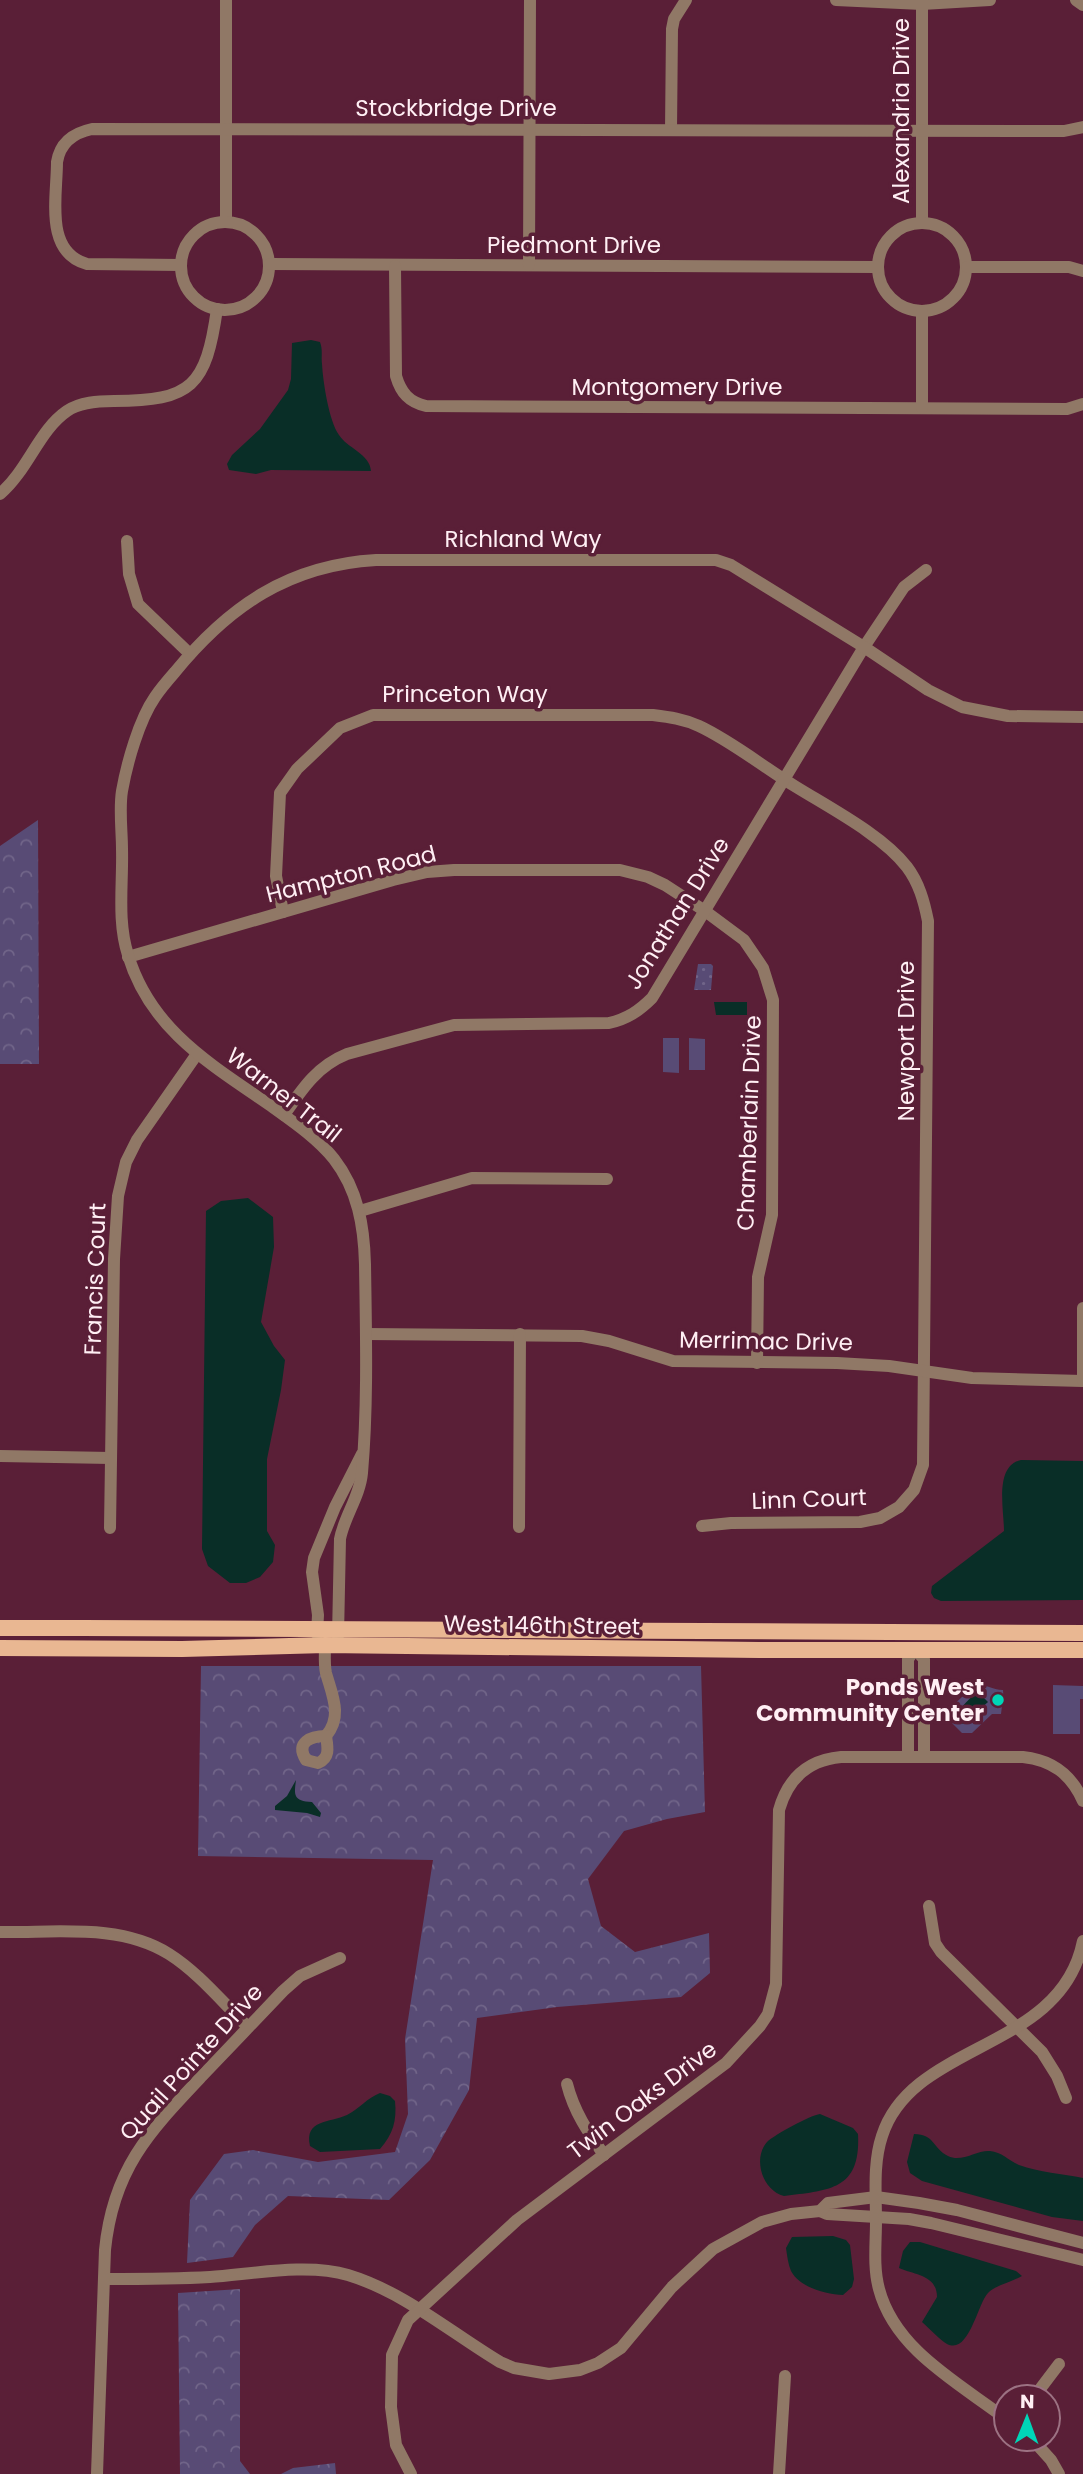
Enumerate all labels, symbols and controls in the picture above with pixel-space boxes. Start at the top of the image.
street label: Alexandria Drive [885,18,917,204]
street label: Stockbridge Drive [355,92,557,124]
street label: Piedmont Drive [487,229,661,261]
street label: Montgomery Drive [571,371,783,403]
street label: Richland Way [445,523,601,555]
street label: Princeton Way [382,678,548,710]
street label: Jonathan Drive [617,831,737,995]
street label: Hampton Road [262,837,440,911]
street label: Newport Drive [890,961,922,1121]
street label: Chamberlain Drive [729,1015,769,1231]
street label: Warner Trail [220,1040,348,1150]
street label: Francis Court [76,1202,114,1356]
street label: Merrimac Drive [679,1323,853,1359]
street label: Linn Court [751,1481,867,1517]
street label: West 146th Street [444,1607,640,1643]
place label: Ponds West Community Center [756,1671,984,1729]
marker: Ponds West Community Center [990,1692,1006,1708]
street label: Quail Pointe Drive [112,1977,270,2147]
street label: Twin Oaks Drive [561,2033,723,2167]
north arrow [992,2383,1062,2453]
text: N [1020,2388,1035,2415]

